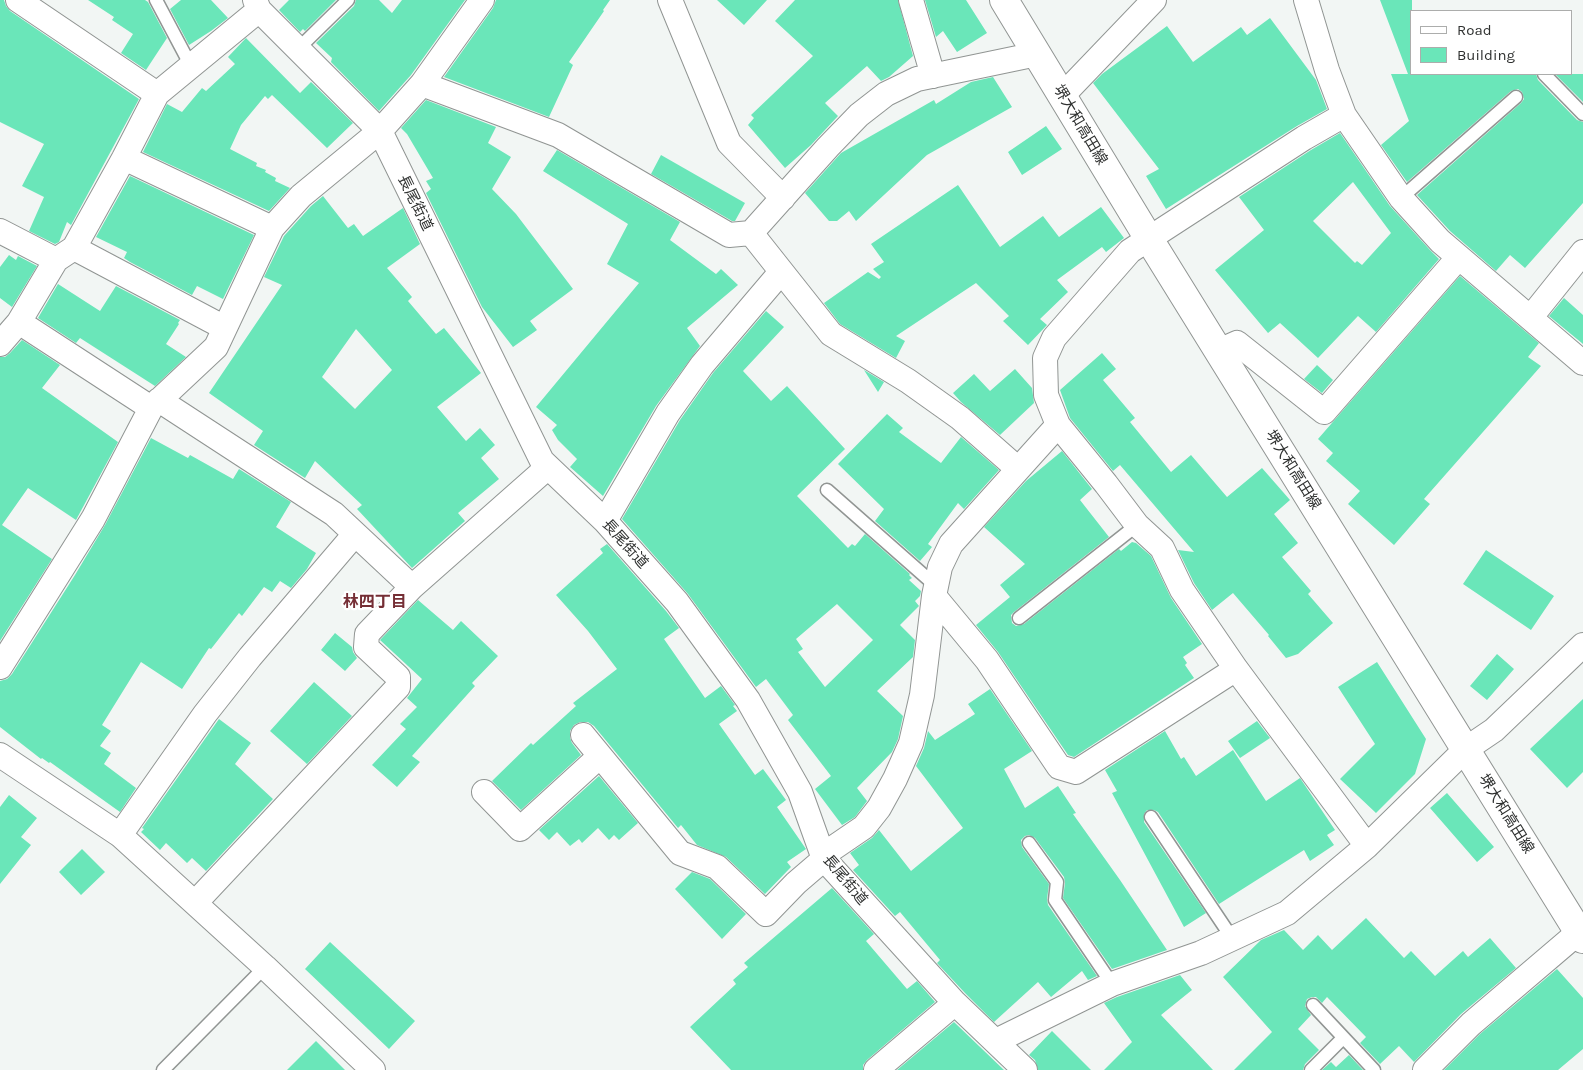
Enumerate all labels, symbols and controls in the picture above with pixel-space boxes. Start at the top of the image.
legend [1410,10,1573,75]
text: Road [1457,21,1492,39]
text: Building [1457,46,1515,64]
street label: 堺大和高田線 [1049,82,1111,168]
street label: 長尾街道 [394,172,436,234]
street label: 堺大和高田線 [1262,427,1324,513]
street label: 長尾街道 [598,516,652,572]
district label: 林四丁目 [343,592,407,612]
street label: 堺大和高田線 [1475,771,1537,857]
street label: 長尾街道 [819,851,871,909]

